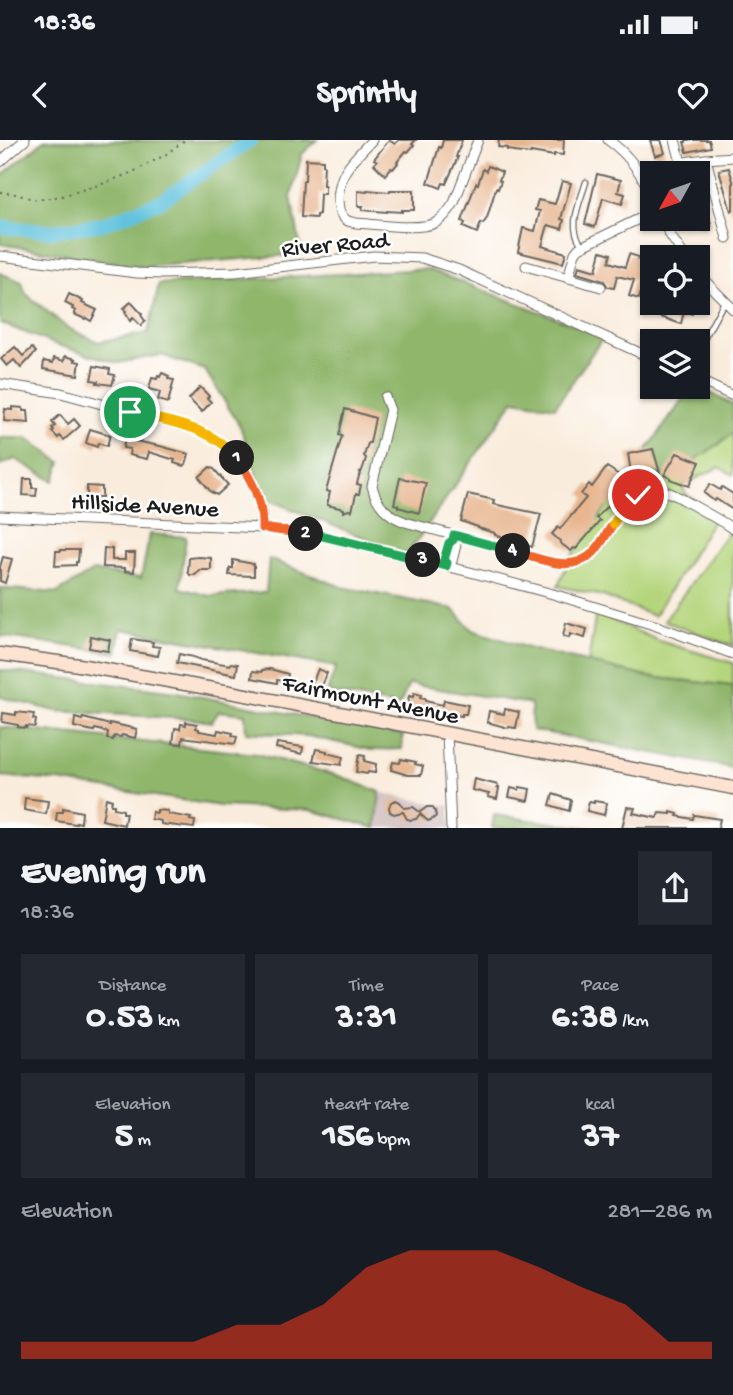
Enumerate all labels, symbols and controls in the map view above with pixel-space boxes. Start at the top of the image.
text: 18:36 [35,9,95,40]
icon: back [21,76,59,114]
text: Sprintly [317,76,416,114]
icon: heart [674,76,712,114]
north arrow [640,161,710,231]
map controls [640,161,710,399]
street label: River Road [281,227,392,266]
button: locate [640,245,710,315]
button: layers [640,329,710,399]
pin [100,382,160,442]
icon: arrive [111,393,149,431]
pin: 1 [219,440,254,476]
text: 1 [233,446,240,469]
pin [608,465,668,525]
icon: check [619,476,657,514]
street label: Hillside Avenue [70,489,220,526]
pin: 2 [288,516,324,552]
text: 2 [301,522,310,545]
pin: 4 [496,534,530,568]
text: 4 [508,539,517,562]
pin: 3 [406,542,440,578]
text: 3 [418,548,427,571]
street label: Fairmount Avenue [279,670,462,733]
button: share [638,851,712,925]
text: Evening run [21,852,205,896]
text: 18:36 [21,900,74,927]
text: Distance [99,975,166,998]
text: Time [349,975,384,998]
text: Pace [582,975,619,998]
text: 0.53 [86,998,153,1039]
text: 3:31 [336,998,397,1039]
text: 6:38 [552,998,618,1039]
text: km [153,1010,180,1033]
text: /km [618,1010,649,1033]
text: Elevation [95,1094,171,1117]
text: Heart rate [324,1094,409,1117]
text: kcal [585,1094,615,1117]
text: 5 [115,1117,133,1158]
text: 156 [323,1117,373,1158]
text: 37 [582,1117,618,1158]
text: m [133,1129,151,1152]
text: bpm [373,1129,410,1152]
text: Elevation [21,1199,112,1226]
text: 281–286 m [607,1199,712,1226]

